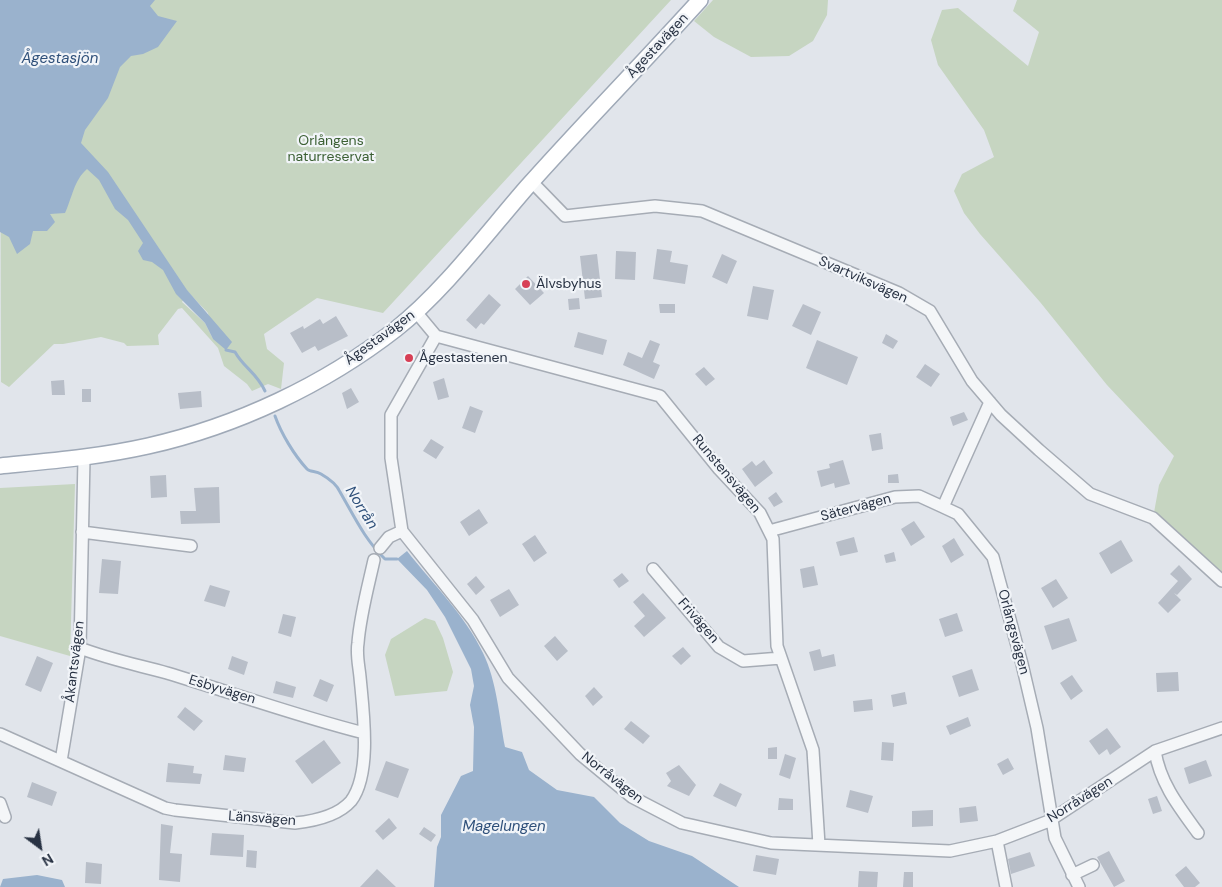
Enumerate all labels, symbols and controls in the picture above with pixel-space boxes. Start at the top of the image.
street label: Ågestavägen [624,10,692,82]
water label: Ågestasjön [22,50,98,68]
park label: Orlångens naturreservat [287,133,375,166]
street label: Svartviksvägen [816,253,910,307]
place label: Älvsbyhus [536,276,602,292]
marker: Älvsbyhus [520,278,532,290]
street label: Ågestavägen [342,307,418,369]
place label: Ågestastenen [419,350,508,366]
marker: Ågestastenen [403,352,415,364]
street label: Runstensvägen [688,431,764,517]
water label: Norrån [341,483,381,533]
street label: Sätervägen [819,491,893,525]
street label: Orlångsvägen [994,588,1032,676]
street label: Frivägen [674,595,722,647]
street label: Åkantsvägen [62,620,88,704]
street label: Esbyvägen [187,672,257,708]
street label: Norråvägen [578,749,646,807]
street label: Norråvägen [1044,773,1116,827]
street label: Länsvägen [228,808,296,830]
water label: Magelungen [462,818,546,836]
north arrow [15,822,65,872]
text: N [39,850,57,870]

